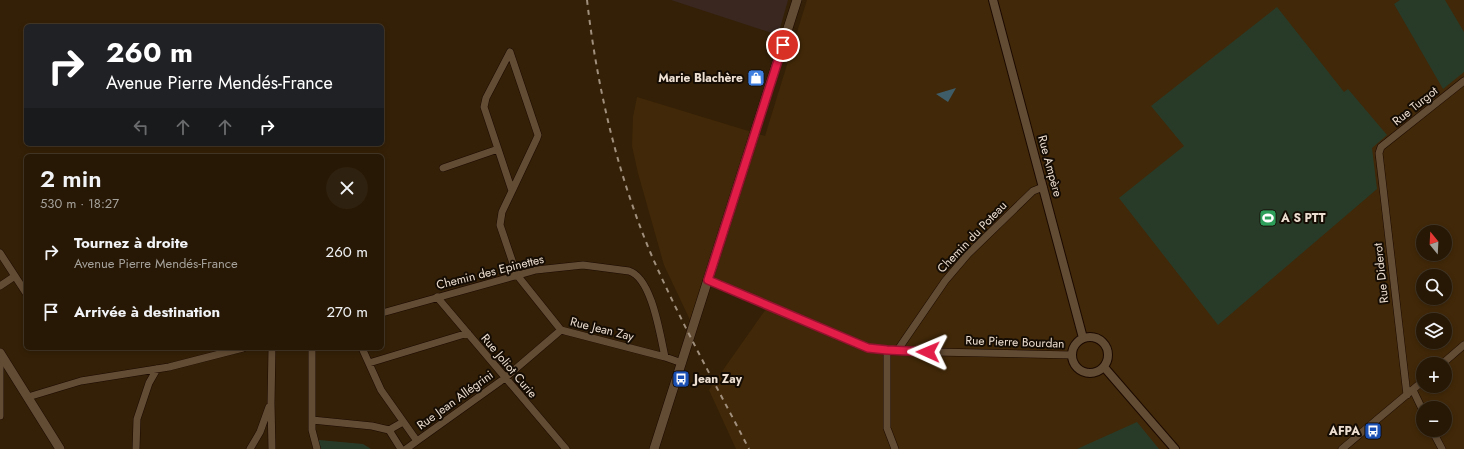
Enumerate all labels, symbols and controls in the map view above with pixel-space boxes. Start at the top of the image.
pin [766,28,800,62]
text: 260 m [106,32,193,73]
icon: arrive [772,34,794,56]
icon: right [40,40,92,92]
shop icon: Marie Blachère [746,68,766,88]
place label: Marie Blachère [658,69,743,87]
text: Avenue Pierre Mendés-France [106,70,333,96]
street label: Rue Turgot [1388,82,1442,130]
icon: left [130,116,152,138]
icon: ahead [172,116,194,138]
icon: ahead [214,116,236,138]
icon: right [256,116,278,138]
street label: Rue Ampère [1033,133,1067,199]
text: 2 min [40,161,102,196]
button: close [326,167,368,209]
text: 530 m · 18:27 [40,194,119,213]
street label: Chemin du Poteau [933,197,1011,277]
sports icon: A S PTT [1258,208,1278,228]
place label: A S PTT [1280,209,1326,227]
north arrow [1416,225,1452,261]
map controls [1416,225,1452,437]
text: Tournez à droite [74,232,188,254]
icon: right [40,241,62,263]
text: 260 m [326,241,368,263]
street label: Rue Diderot [1369,242,1393,304]
street label: Chemin des Epinettes [434,250,546,294]
text: Avenue Pierre Mendés-France [74,254,238,273]
button: search [1416,269,1452,305]
icon: arrive [40,301,62,323]
text: Arrivée à destination [74,301,220,323]
text: 270 m [326,301,368,323]
street label: Rue Jean Zay [568,312,636,346]
button: layers [1416,313,1452,349]
street label: Rue Joliot Curie [477,330,541,402]
position arrow [907,331,949,373]
street label: Rue Pierre Bourdan [965,331,1065,353]
button: + [1416,357,1452,393]
street label: Rue Jean Allégrini [413,366,497,434]
bus stop icon: Jean Zay [671,369,691,389]
place label: Jean Zay [692,370,743,388]
button: − [1416,401,1452,437]
bus stop icon: AFPA [1363,421,1383,441]
place label: AFPA [1328,422,1360,440]

